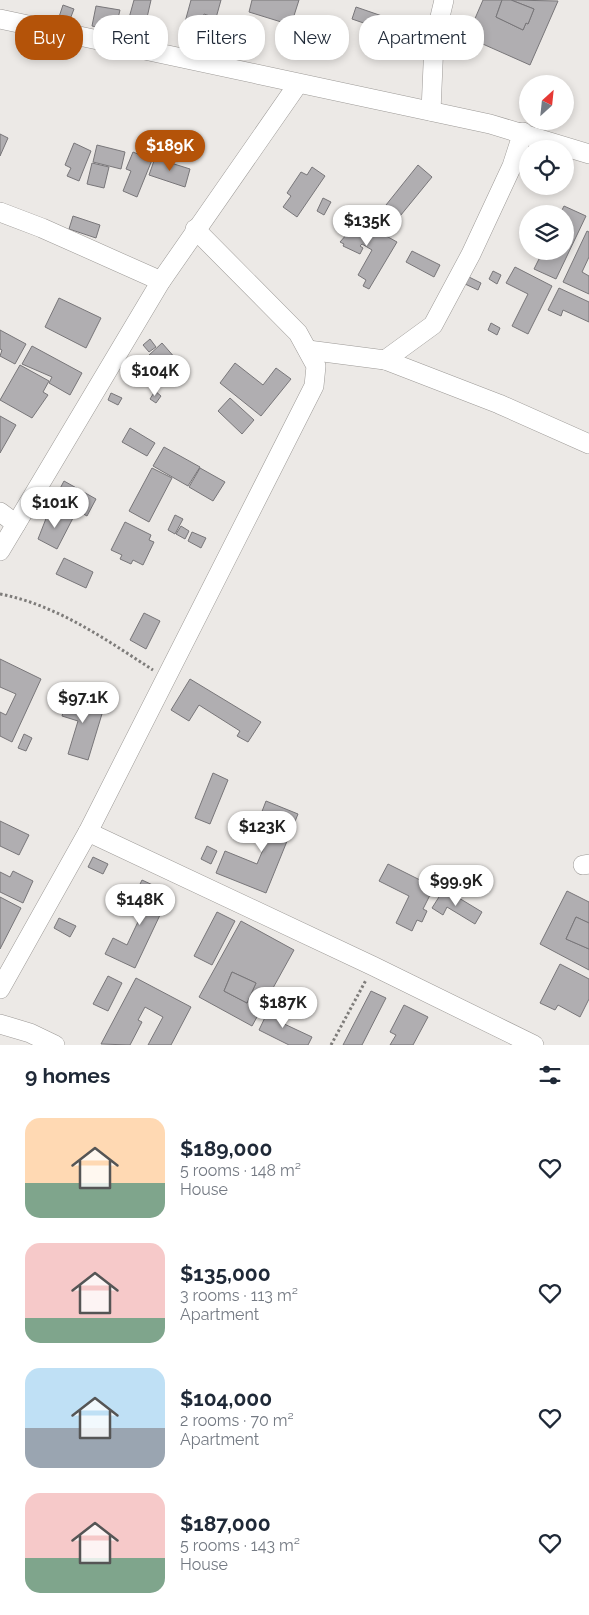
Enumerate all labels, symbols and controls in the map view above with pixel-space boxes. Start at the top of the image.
chip: Buy [15,15,83,60]
chip: Rent [93,15,168,60]
chip: Filters [178,15,265,60]
chip: New [275,15,349,60]
chip: Apartment [359,15,484,60]
north arrow [519,75,574,130]
map controls [519,75,574,260]
pin: $189K [135,130,205,172]
text: $189K [146,136,194,155]
button: locate [519,140,574,195]
pin: $135K [332,204,402,247]
button: layers [519,205,574,260]
text: $135K [344,211,390,230]
pin: $104K [120,354,190,397]
text: $104K [131,361,179,380]
pin: $101K [20,486,90,529]
text: $101K [32,493,78,512]
pin: $97.1K [42,682,124,724]
text: $97.1K [58,688,108,707]
pin: $123K [227,810,297,853]
text: $123K [239,817,285,836]
pin: $99.9K [415,864,497,907]
text: $99.9K [430,871,482,890]
pin: $148K [105,884,175,926]
text: $148K [116,890,164,909]
pin: $187K [248,986,318,1029]
text: $187K [259,993,307,1012]
icon: filters [536,1061,564,1089]
text: 9 homes [25,1063,110,1088]
text: $189,000 [180,1136,272,1161]
icon: home [65,1138,125,1198]
icon: heart [536,1154,564,1182]
text: 5 rooms · 148 m² [180,1161,301,1180]
text: House [180,1180,228,1199]
text: $135,000 [180,1261,271,1286]
icon: home [65,1263,125,1323]
icon: heart [536,1279,564,1307]
text: 3 rooms · 113 m² [180,1286,298,1305]
text: Apartment [180,1305,259,1324]
text: $104,000 [180,1386,272,1411]
icon: home [65,1388,125,1448]
icon: heart [536,1404,564,1432]
text: 2 rooms · 70 m² [180,1411,294,1430]
text: Apartment [180,1430,259,1449]
text: $187,000 [180,1511,271,1536]
icon: home [65,1513,125,1573]
icon: heart [536,1529,564,1557]
text: 5 rooms · 143 m² [180,1536,300,1555]
text: House [180,1555,228,1574]

